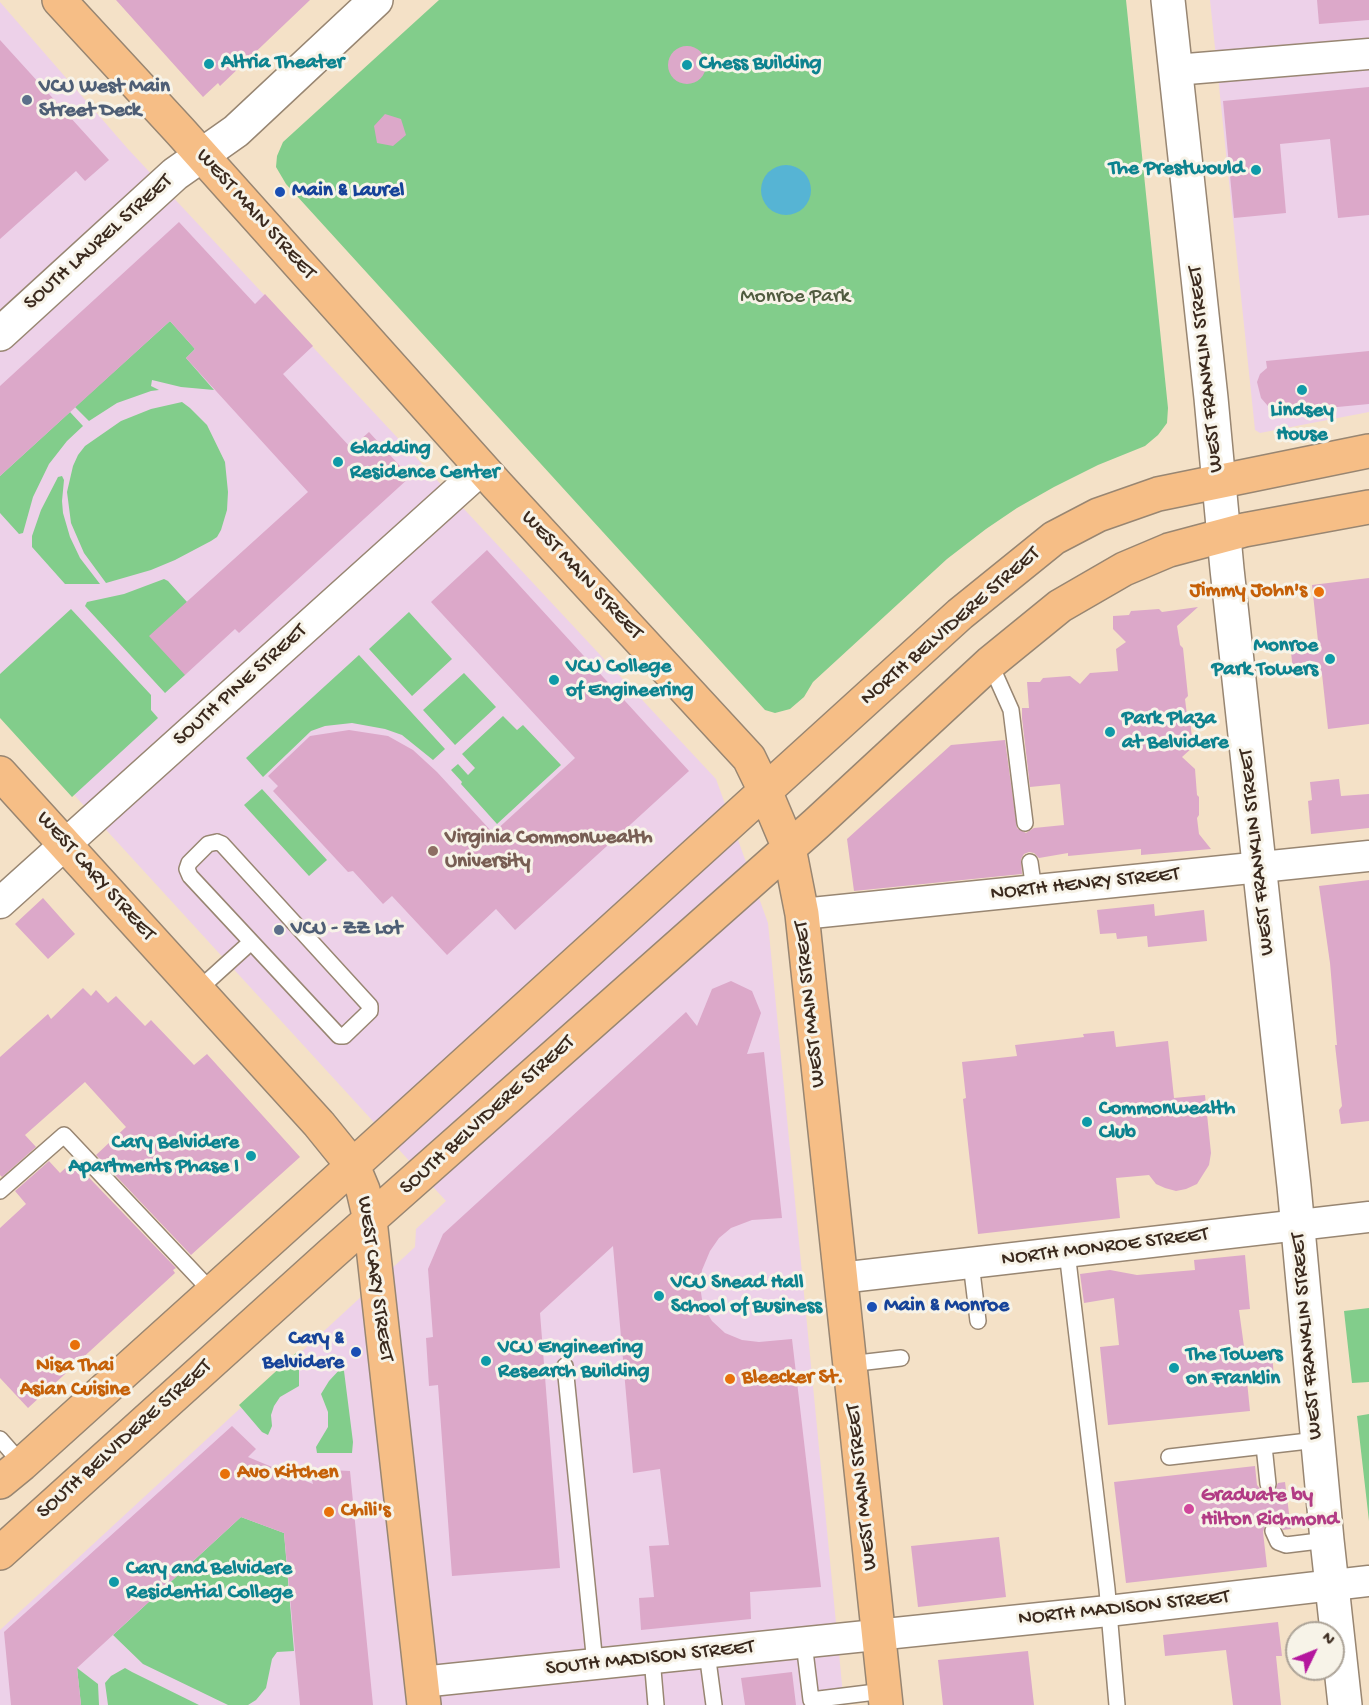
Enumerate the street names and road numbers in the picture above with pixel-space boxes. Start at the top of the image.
street label: WEST MAIN STREET [190,144,320,286]
street label: SOUTH LAUREL STREET [19,170,179,316]
street label: WEST FRANKLIN STREET [1184,264,1230,474]
street label: WEST MAIN STREET [515,506,647,646]
street label: NORTH BELVIDERE STREET [856,542,1046,712]
street label: SOUTH PINE STREET [169,619,313,753]
street label: WEST FRANKLIN STREET [1235,747,1281,957]
street label: WEST CARY STREET [30,807,160,947]
street label: NORTH HENRY STREET [989,863,1181,907]
street label: WEST MAIN STREET [790,919,832,1089]
street label: SOUTH BELVIDERE STREET [395,1031,581,1201]
street label: WEST CARY STREET [350,1195,398,1363]
street label: NORTH MONROE STREET [1000,1223,1210,1273]
street label: WEST FRANKLIN STREET [1286,1231,1330,1441]
street label: SOUTH BELVIDERE STREET [32,1355,218,1525]
street label: WEST MAIN STREET [842,1402,884,1572]
street label: NORTH MADISON STREET [1017,1585,1231,1633]
street label: SOUTH MADISON STREET [545,1636,755,1682]

